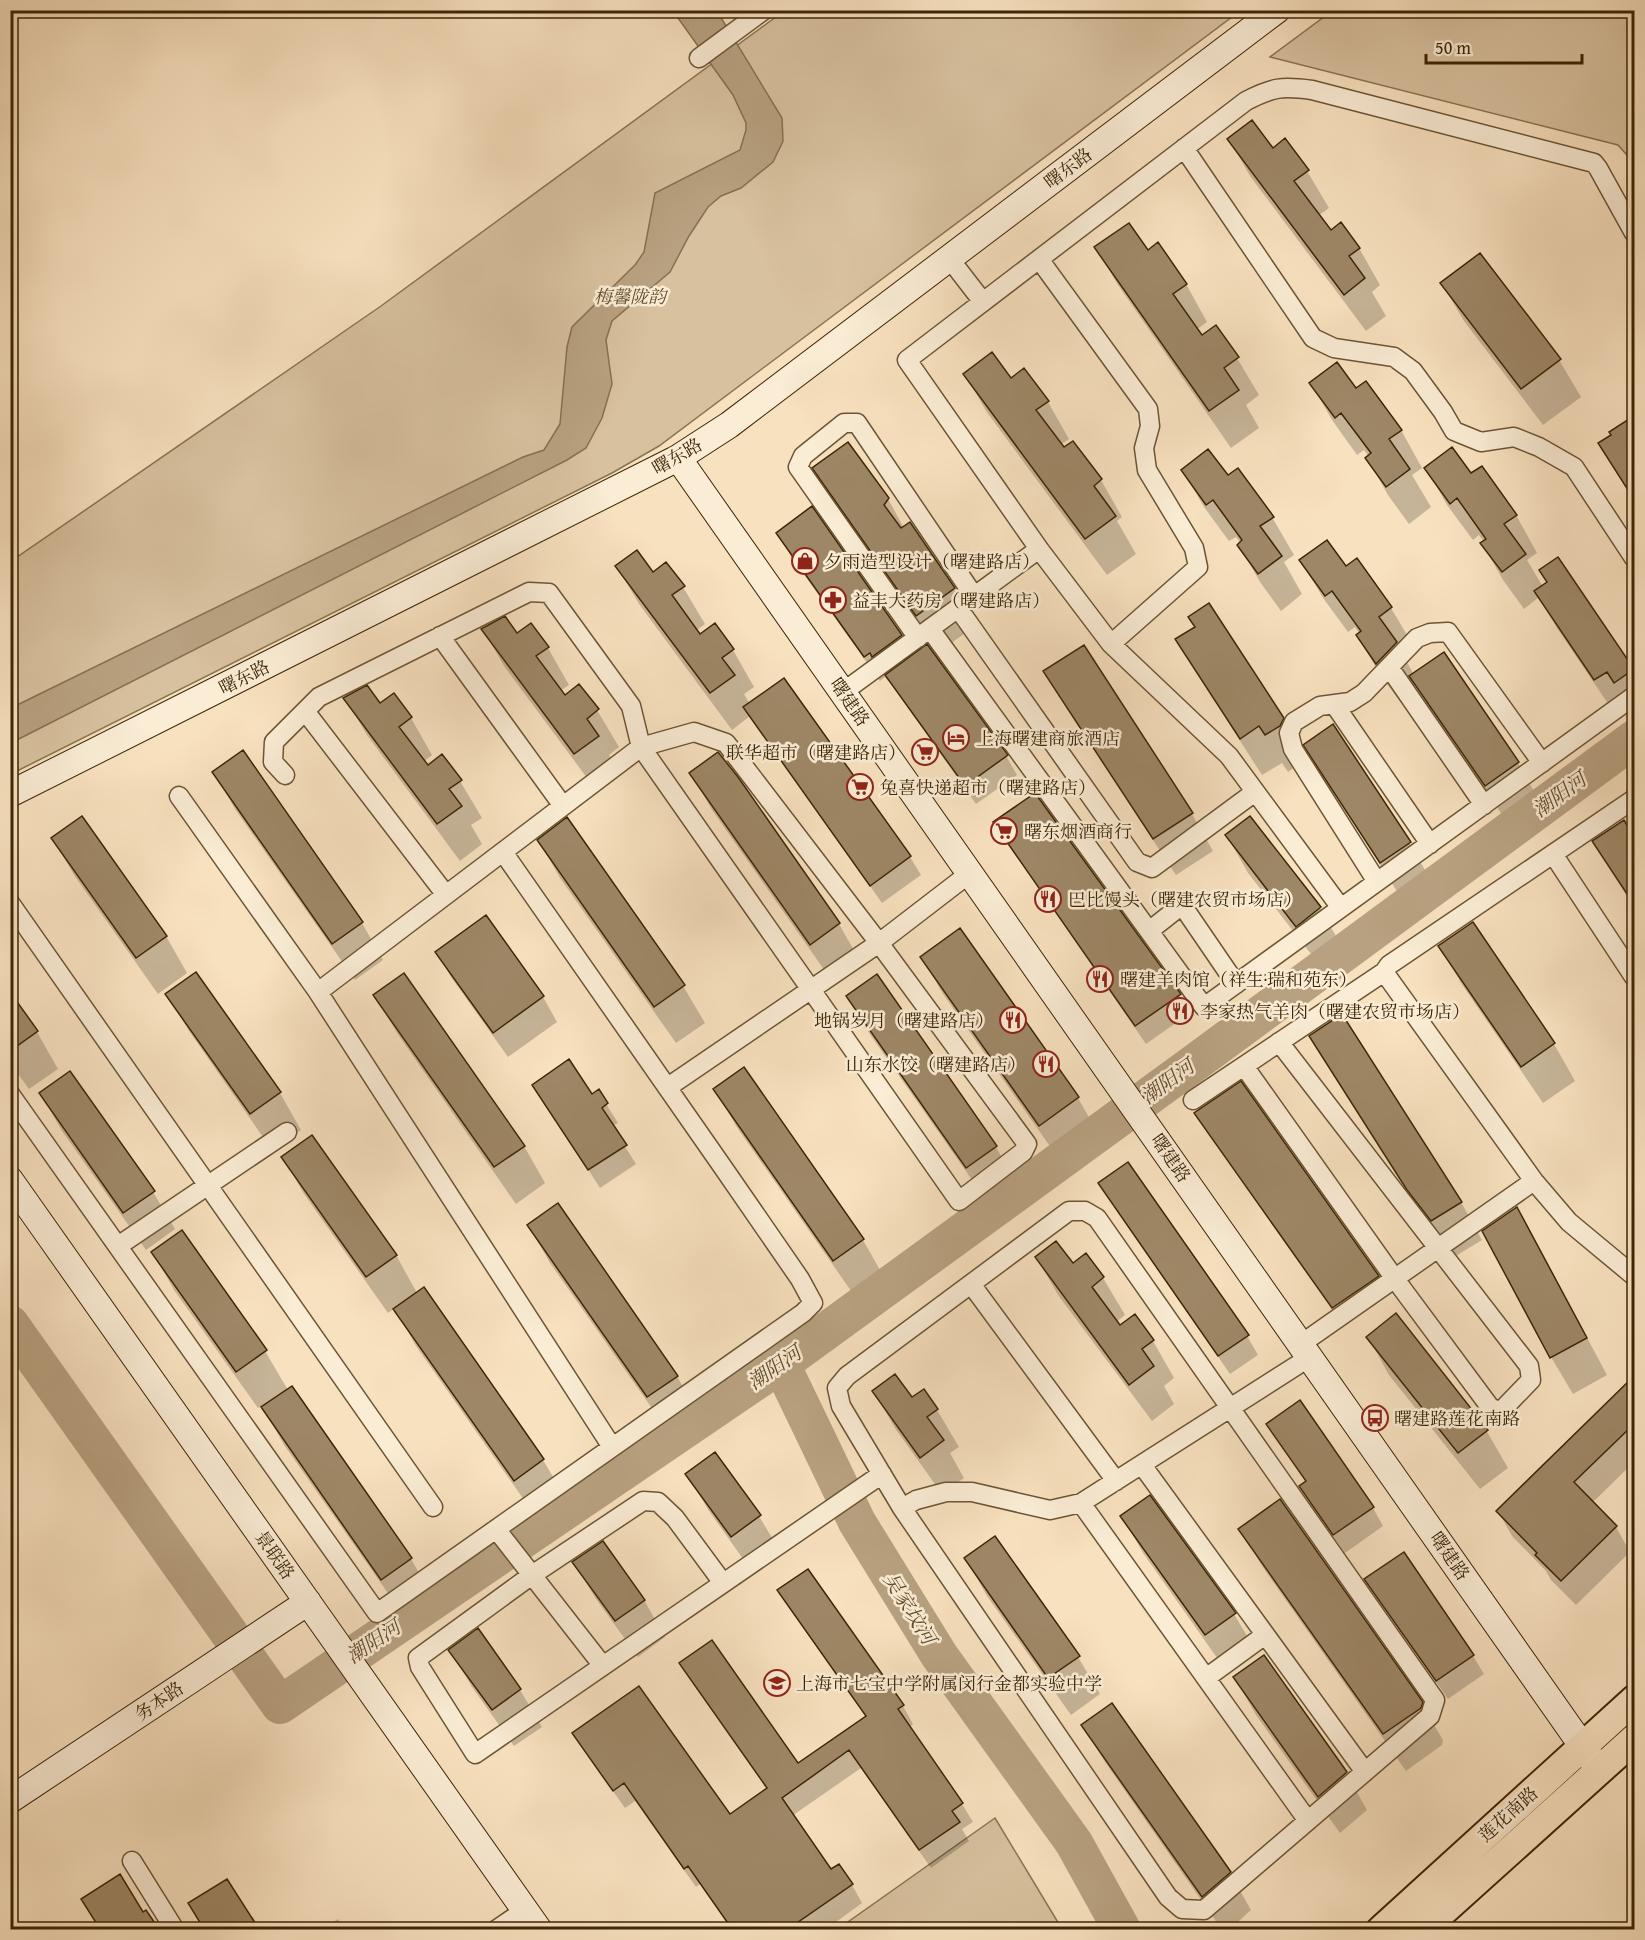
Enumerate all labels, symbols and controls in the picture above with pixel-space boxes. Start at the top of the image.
scale bar [1426,27,1582,65]
text: 50 m [1435,34,1471,61]
street label: 曙东路 [1038,141,1098,195]
park label: 梅馨陇韵 [594,283,669,310]
street label: 曙东路 [647,431,707,481]
shop icon: 夕雨造型设计（曙建路店） [790,546,820,576]
place label: 夕雨造型设计（曙建路店） [824,548,1040,575]
pharmacy icon: 益丰大药房（曙建路店） [818,585,848,615]
place label: 益丰大药房（曙建路店） [852,587,1050,614]
street label: 曙东路 [214,653,274,701]
street label: 曙建路 [823,672,877,732]
hotel icon: 上海曙建商旅酒店 [941,723,971,753]
place label: 上海曙建商旅酒店 [976,725,1120,752]
supermarket icon: 联华超市（曙建路店） [910,737,940,767]
place label: 联华超市（曙建路店） [726,739,906,766]
water label: 潮阳河 [1526,763,1594,823]
supermarket icon: 兔喜快递超市（曙建路店） [845,772,875,802]
place label: 兔喜快递超市（曙建路店） [880,774,1096,801]
supermarket icon: 曙东烟酒商行 [989,816,1019,846]
place label: 曙东烟酒商行 [1024,818,1132,845]
restaurant icon: 巴比馒头（曙建农贸市场店） [1033,884,1063,914]
place label: 巴比馒头（曙建农贸市场店） [1068,886,1302,913]
restaurant icon: 曙建羊肉馆（祥生·瑞和苑东） [1085,964,1115,994]
place label: 曙建羊肉馆（祥生·瑞和苑东） [1120,966,1357,993]
restaurant icon: 李家热气羊肉（曙建农贸市场店） [1165,996,1195,1026]
place label: 李家热气羊肉（曙建农贸市场店） [1200,998,1470,1025]
restaurant icon: 地锅岁月（曙建路店） [998,1005,1028,1035]
place label: 地锅岁月（曙建路店） [814,1007,994,1034]
restaurant icon: 山东水饺（曙建路店） [1031,1049,1061,1079]
water label: 潮阳河 [1134,1050,1202,1110]
place label: 山东水饺（曙建路店） [846,1051,1026,1078]
street label: 曙建路 [1144,1128,1198,1188]
water label: 潮阳河 [741,1336,809,1396]
bus stop icon: 曙建路莲花南路 [1360,1403,1390,1433]
place label: 曙建路莲花南路 [1394,1405,1520,1432]
street label: 景联路 [248,1525,302,1585]
street label: 曙建路 [1423,1526,1477,1586]
water label: 吴家坟河 [877,1566,945,1652]
water label: 潮阳河 [340,1611,408,1670]
school or university icon: 上海市七宝中学附属闵行金都实验中学 [762,1668,792,1698]
place label: 上海市七宝中学附属闵行金都实验中学 [796,1670,1102,1697]
street label: 务本路 [129,1675,189,1727]
street label: 莲花南路 [1472,1780,1544,1848]

